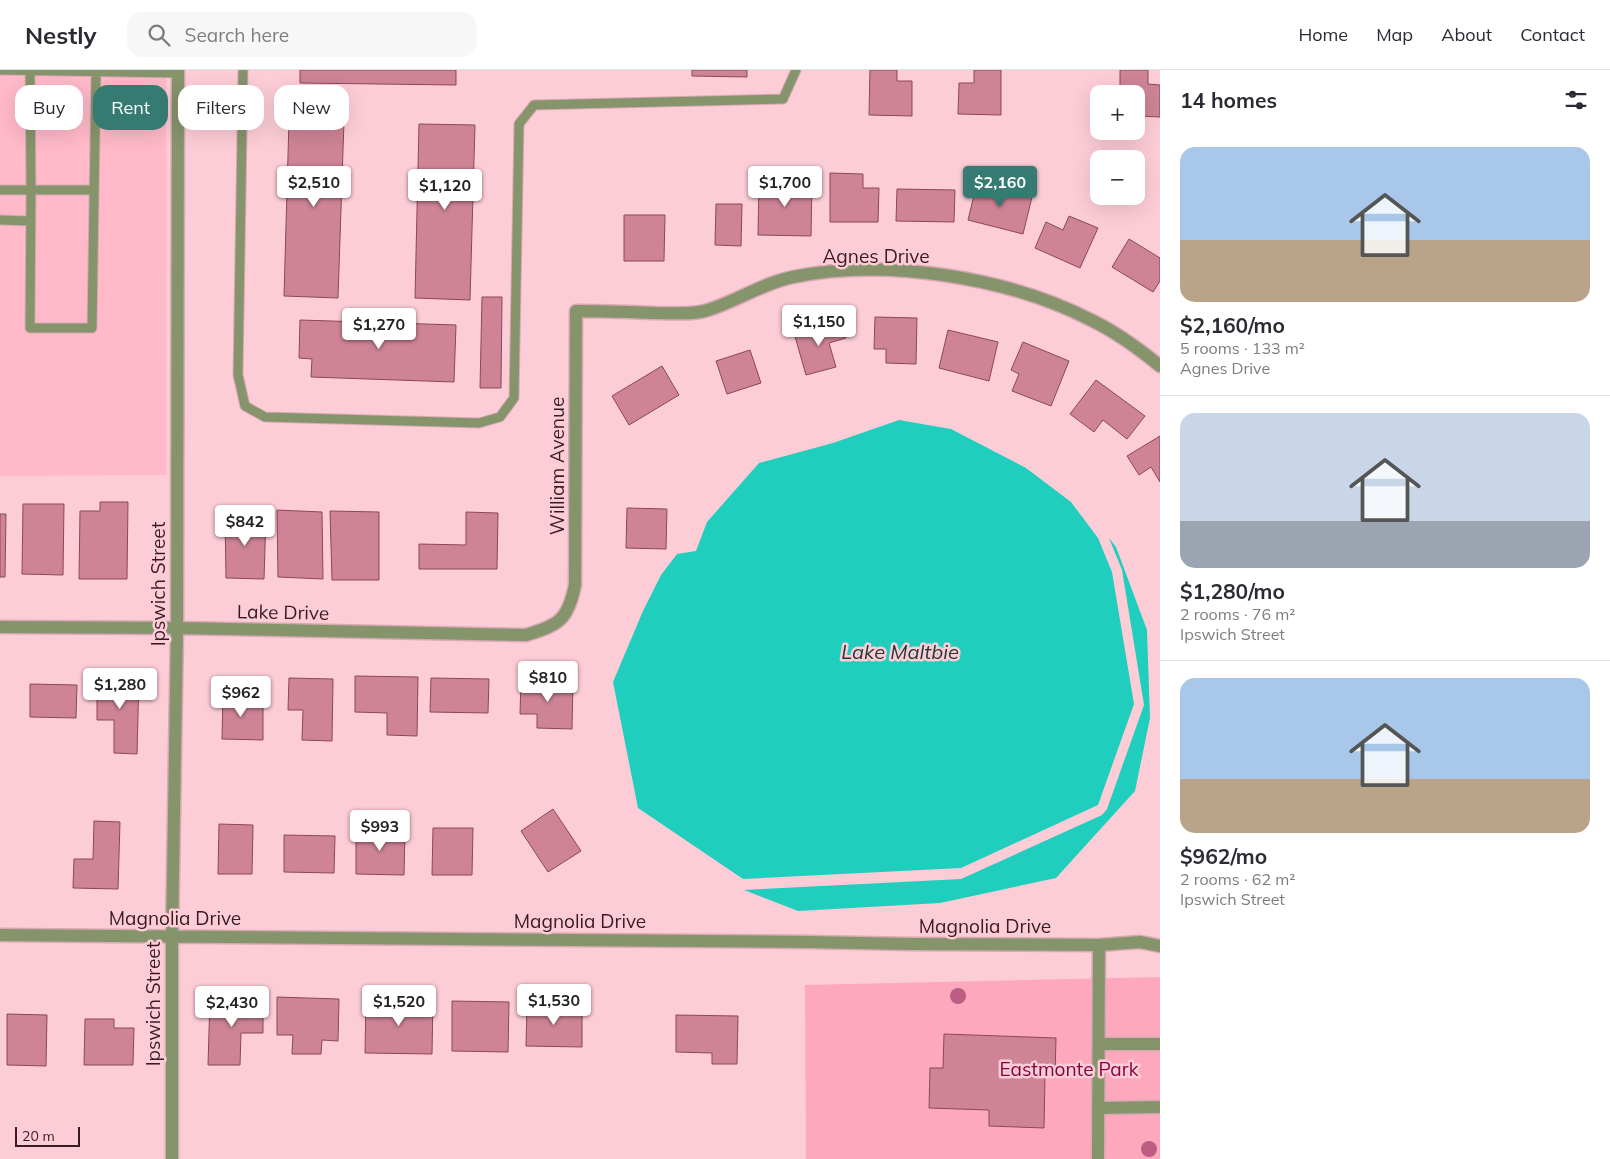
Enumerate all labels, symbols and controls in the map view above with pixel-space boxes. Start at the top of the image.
search box [127,12,477,57]
text: Nestly [25,20,97,50]
icon: search [145,21,173,49]
text: Search here [185,23,289,47]
text: Home [1298,23,1348,46]
text: Map [1376,23,1413,46]
text: About [1441,23,1492,46]
text: Contact [1520,23,1585,46]
chip: Buy [15,85,83,130]
chip: Rent [93,85,168,130]
chip: Filters [178,85,264,130]
chip: New [274,85,349,130]
map controls [1090,85,1145,205]
button: + [1090,85,1145,140]
icon: filters [1562,86,1590,114]
text: 14 homes [1180,87,1277,113]
button: − [1090,150,1145,205]
pin: $2,510 [273,166,355,208]
pin: $1,700 [744,166,826,208]
pin: $2,160 [959,166,1041,208]
pin: $1,120 [404,168,486,211]
text: $2,510 [288,172,340,192]
text: $1,700 [759,172,811,192]
text: $2,160 [974,172,1026,192]
text: $1,120 [419,175,471,195]
icon: home [1340,180,1430,270]
street label: Agnes Drive [822,244,930,268]
pin: $1,150 [778,304,860,347]
pin: $1,270 [338,308,420,350]
text: $1,150 [793,311,845,331]
text: $2,160/mo [1180,312,1285,338]
text: $1,270 [353,314,405,334]
text: 5 rooms · 133 m² [1180,338,1305,358]
text: Agnes Drive [1180,358,1270,378]
street label: William Avenue [545,397,569,535]
icon: home [1340,445,1430,535]
pin: $842 [215,504,275,547]
text: $842 [226,511,264,531]
street label: Ipswich Street [146,521,170,646]
text: $1,280/mo [1180,578,1285,604]
street label: Lake Drive [237,599,329,625]
text: 2 rooms · 76 m² [1180,604,1295,624]
text: Ipswich Street [1180,624,1285,644]
water label: Lake Maltbie [841,639,959,664]
pin: $810 [518,660,578,703]
text: $810 [529,667,567,687]
pin: $1,280 [79,668,161,710]
text: $1,280 [94,674,146,694]
pin: $962 [211,676,271,718]
text: $962 [222,682,260,702]
icon: home [1340,710,1430,800]
pin: $993 [350,810,410,852]
text: $993 [361,816,399,836]
text: $962/mo [1180,843,1267,869]
text: 2 rooms · 62 m² [1180,869,1295,889]
text: Ipswich Street [1180,889,1285,909]
street label: Magnolia Drive [109,906,241,930]
street label: Magnolia Drive [514,909,646,933]
street label: Magnolia Drive [919,914,1051,938]
street label: Ipswich Street [141,941,165,1066]
pin: $1,520 [358,984,440,1027]
pin: $1,530 [513,984,595,1026]
pin: $2,430 [191,986,273,1028]
text: $1,530 [528,990,580,1010]
text: $1,520 [373,991,425,1011]
text: $2,430 [206,992,258,1012]
park label: Eastmonte Park [1000,1057,1139,1081]
scale bar [15,1124,80,1147]
text: 20 m [22,1127,55,1145]

